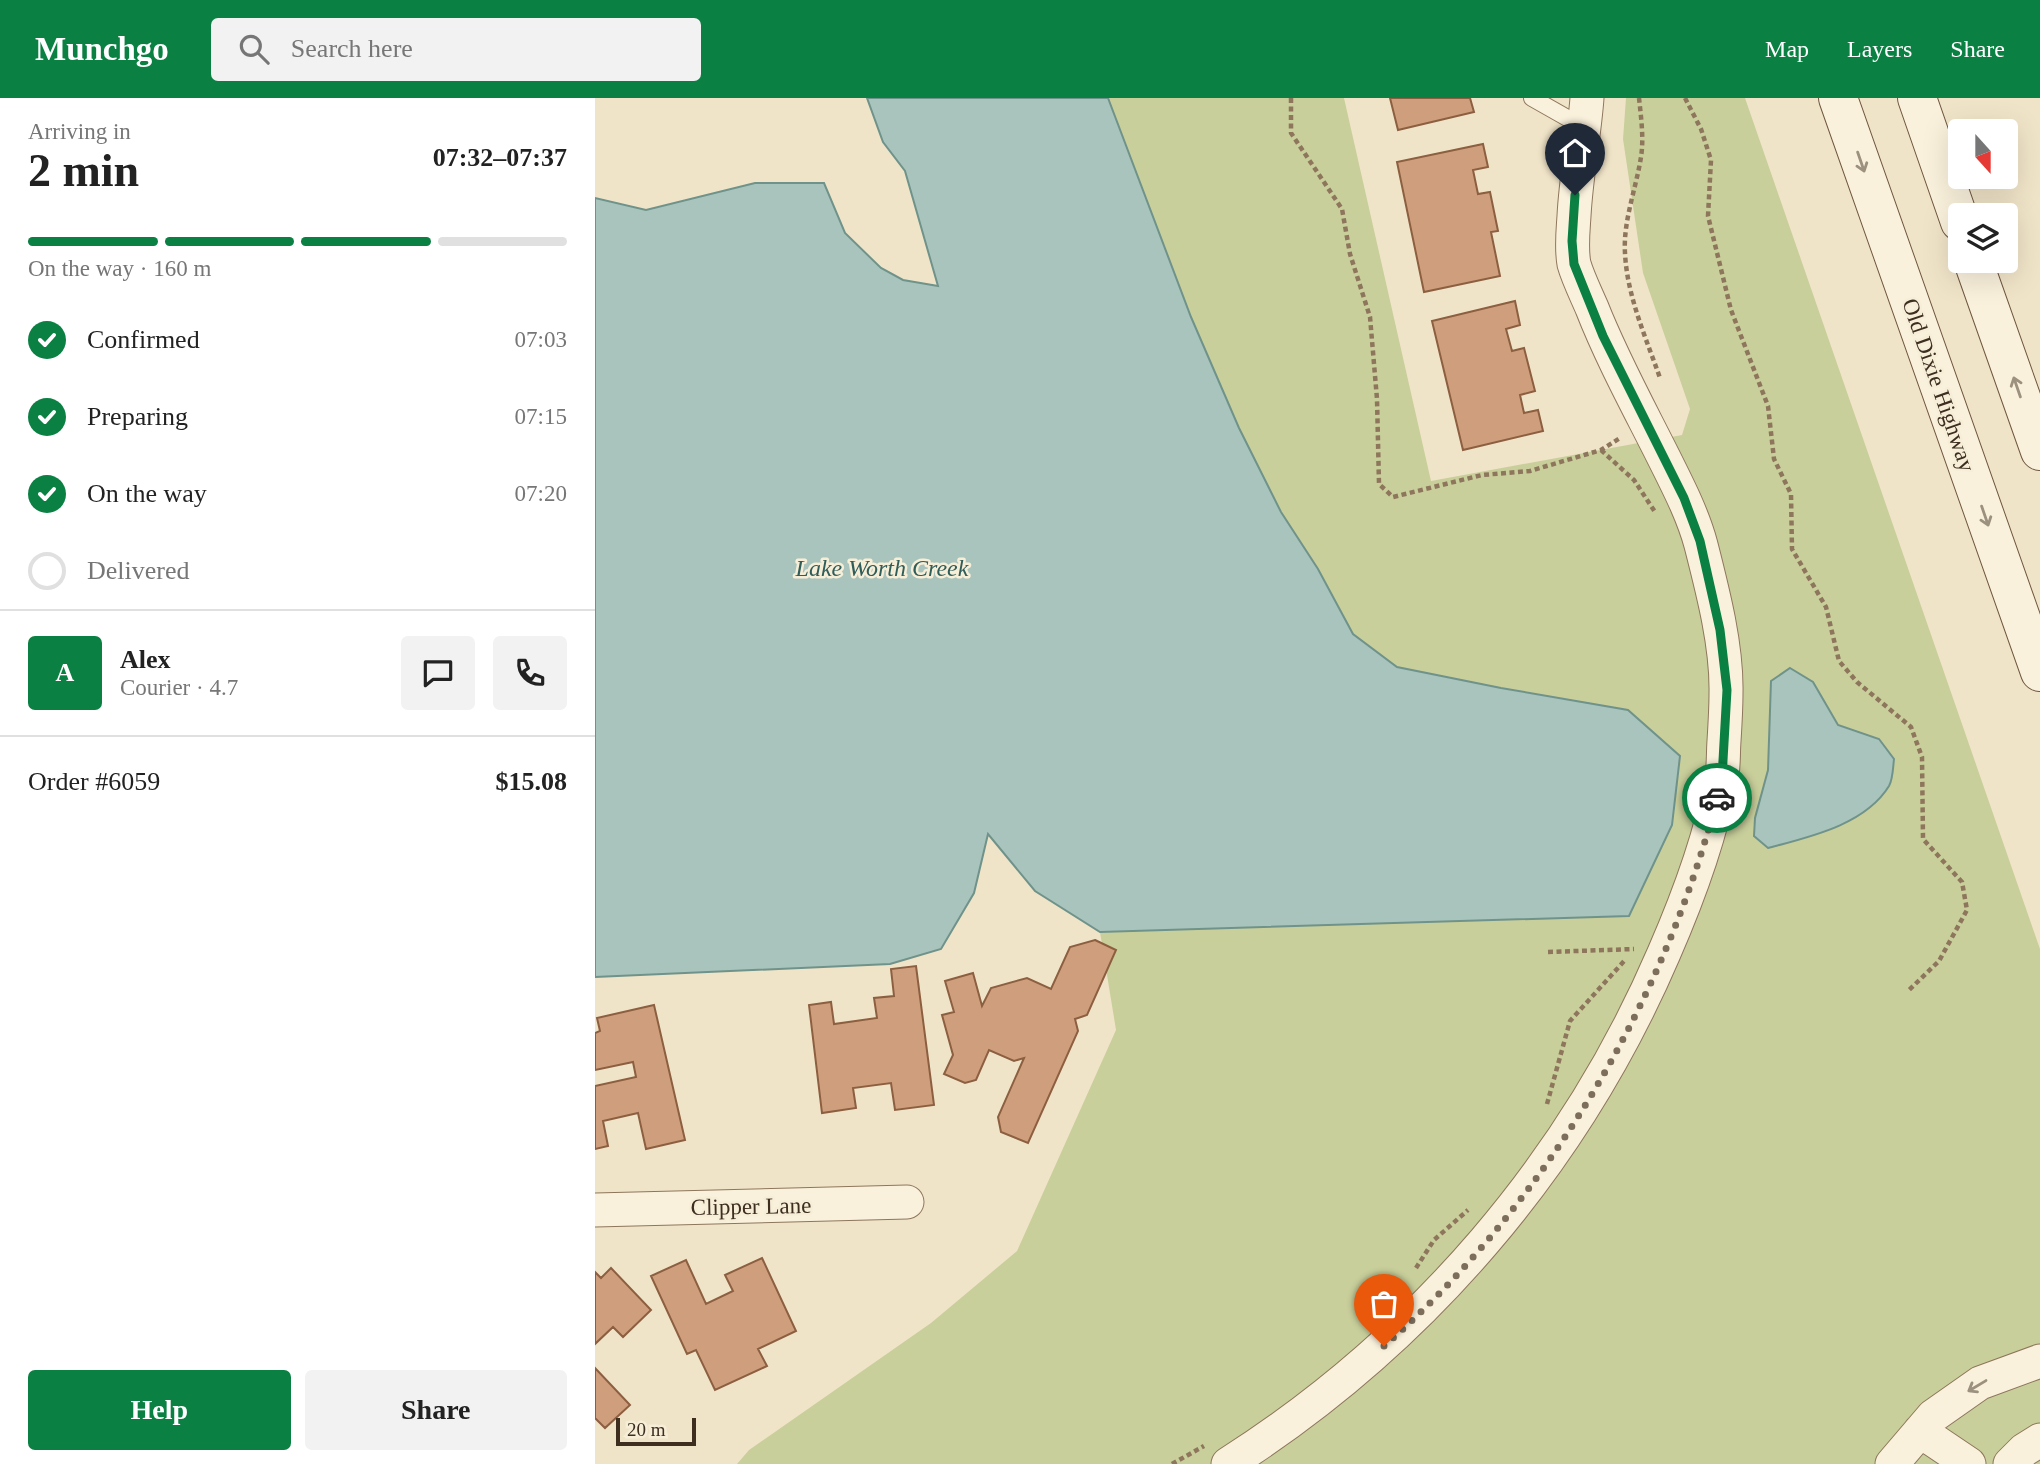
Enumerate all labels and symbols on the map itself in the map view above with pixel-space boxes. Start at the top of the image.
north arrow [1948,119,2018,189]
pin [1545,123,1605,195]
one-way arrow [1856,151,1868,173]
street label: Old Dixie Highway [1897,295,1980,475]
one-way arrow [2010,376,2023,398]
one-way arrow [1980,504,1992,526]
water label: Lake Worth Creek [795,555,969,581]
courier [1682,763,1752,833]
street label: Clipper Lane [690,1193,812,1220]
pin [1354,1274,1414,1346]
one-way arrow [1967,1379,1987,1393]
scale bar [616,1415,697,1447]

